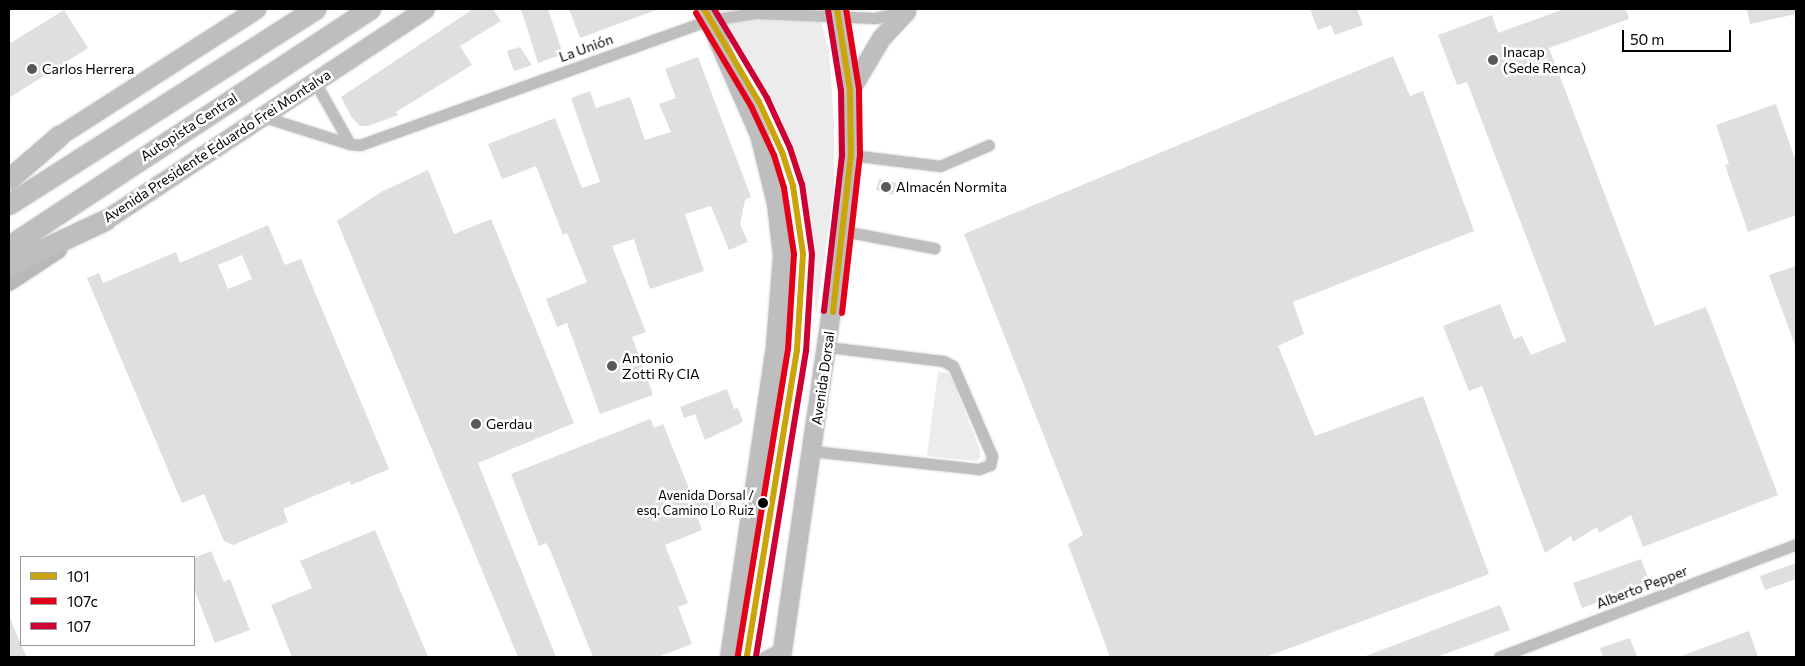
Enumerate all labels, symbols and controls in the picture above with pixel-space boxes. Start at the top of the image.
scale bar [1625,20,1734,52]
street label: La Unión [557,30,615,66]
text: 50 m [1630,30,1664,48]
place label: Inacap (Sede Renca) [1503,44,1586,76]
marker: Inacap (Sede Renca) [1487,54,1499,66]
place label: Carlos Herrera [42,61,134,77]
marker: Carlos Herrera [26,63,38,75]
street label: Avenida Presidente Eduardo Frei Montalva [100,66,334,226]
street label: Autopista Central [137,89,241,165]
place label: Almacén Normita [896,179,1007,195]
marker: Almacén Normita [880,181,892,193]
street label: Avenida Dorsal [808,330,838,426]
place label: Antonio Zotti Ry CIA [622,350,700,382]
marker: Antonio Zotti Ry CIA [606,360,618,372]
place label: Gerdau [486,416,532,432]
marker: Gerdau [470,418,482,430]
place label: Avenida Dorsal / esq. Camino Lo Ruiz [637,488,754,519]
marker: Avenida Dorsal / esq. Camino Lo Ruiz [758,498,768,508]
legend [20,556,195,646]
street label: Alberto Pepper [1594,562,1690,612]
text: 101 [67,567,90,585]
text: 107c [67,592,98,610]
text: 107 [67,617,91,635]

